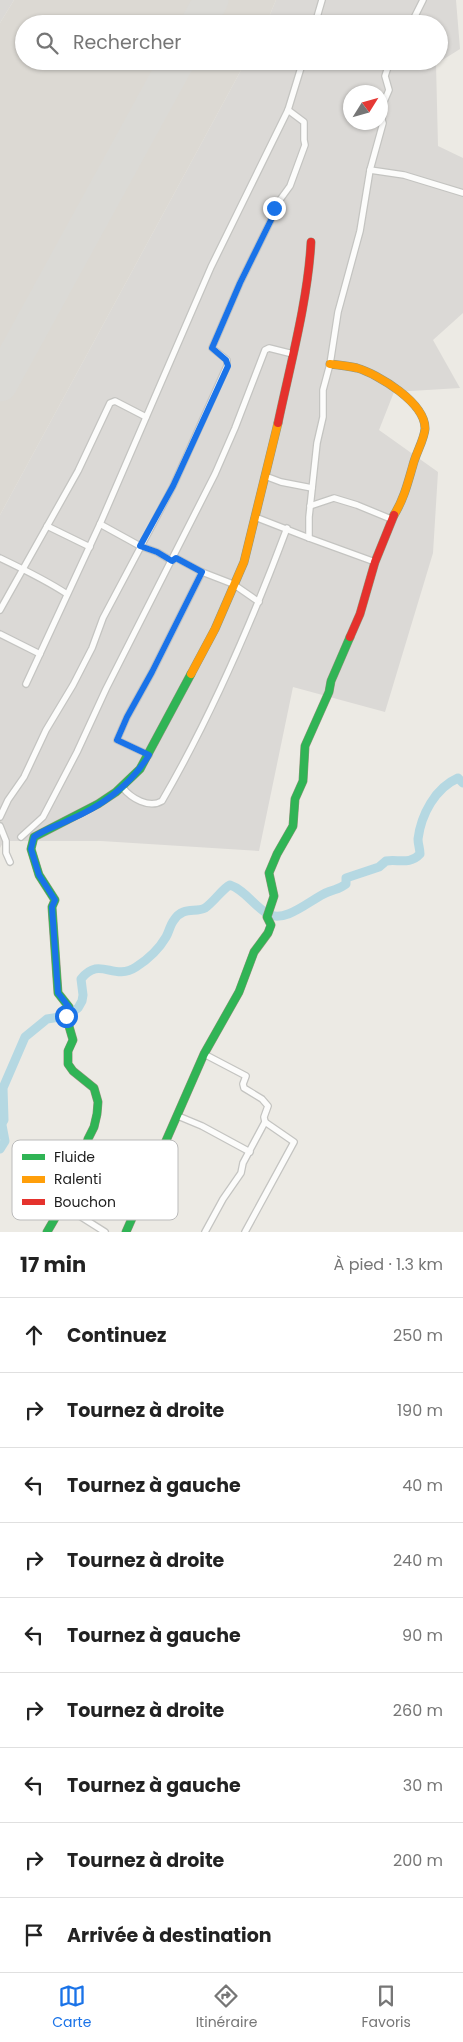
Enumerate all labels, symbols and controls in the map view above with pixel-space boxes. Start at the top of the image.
search box [15,15,448,70]
icon: search [33,29,61,57]
text: Rechercher [73,29,181,56]
north arrow [343,85,388,130]
route end [263,197,286,220]
route start [55,1005,78,1028]
legend [12,1140,178,1220]
text: Fluide [54,1147,95,1167]
text: Ralenti [54,1169,102,1189]
text: Bouchon [54,1192,116,1212]
text: 17 min [20,1250,86,1279]
text: À pied · 1.3 km [334,1253,443,1276]
icon: ahead [20,1321,48,1349]
text: Continuez [67,1322,166,1349]
text: 250 m [393,1324,443,1347]
icon: right [20,1396,48,1424]
text: Tournez à droite [67,1397,224,1424]
text: 190 m [397,1399,443,1422]
icon: left [20,1471,48,1499]
text: Tournez à gauche [67,1472,241,1499]
text: 40 m [402,1474,443,1497]
icon: right [20,1546,48,1574]
text: Tournez à droite [67,1547,224,1574]
text: 240 m [393,1549,443,1572]
icon: left [20,1621,48,1649]
text: Tournez à gauche [67,1622,241,1649]
text: 90 m [402,1624,443,1647]
icon: right [20,1696,48,1724]
text: Tournez à droite [67,1697,224,1724]
text: 260 m [393,1699,443,1722]
icon: left [20,1771,48,1799]
text: Tournez à gauche [67,1772,241,1799]
text: 30 m [403,1774,443,1797]
icon: right [20,1846,48,1874]
text: Tournez à droite [67,1847,224,1874]
text: 200 m [393,1849,443,1872]
icon: arrive [20,1921,48,1949]
text: Arrivée à destination [67,1922,272,1949]
tab: Carte [52,1982,91,2033]
tab: Itinéraire [196,1982,257,2033]
tab: Favoris [362,1982,411,2033]

